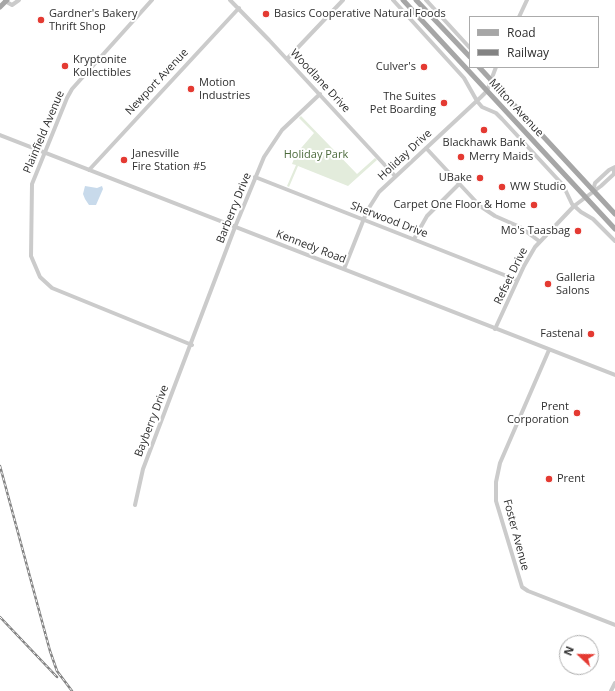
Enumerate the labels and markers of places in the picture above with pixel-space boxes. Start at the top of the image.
place label: Gardner's Bakery Thrift Shop [49,7,137,33]
place label: Basics Cooperative Natural Foods [274,7,446,21]
marker: Basics Cooperative Natural Foods [261,9,271,19]
marker: Gardner's Bakery Thrift Shop [36,15,46,25]
place label: Kryptonite Kollectibles [73,53,131,79]
place label: Culver's [376,60,416,74]
marker: Kryptonite Kollectibles [60,61,70,71]
marker: Culver's [419,62,429,72]
place label: Motion Industries [199,76,250,102]
marker: Motion Industries [186,84,196,94]
place label: The Suites Pet Boarding [370,90,436,116]
marker: The Suites Pet Boarding [439,98,449,108]
marker: Blackhawk Bank [479,125,489,135]
place label: Blackhawk Bank [443,136,525,150]
place label: Janesville Fire Station #5 [132,147,206,173]
place label: Merry Maids [469,150,533,164]
marker: Merry Maids [456,152,466,162]
marker: Janesville Fire Station #5 [119,155,129,165]
place label: UBake [439,171,472,185]
marker: UBake [475,173,485,183]
place label: WW Studio [510,180,566,194]
marker: WW Studio [497,182,507,192]
place label: Carpet One Floor & Home [393,198,526,212]
marker: Carpet One Floor & Home [529,200,539,210]
place label: Mo's Taasbag [501,224,570,238]
marker: Mo's Taasbag [573,226,583,236]
place label: Galleria Salons [556,271,595,297]
marker: Galleria Salons [543,279,553,289]
place label: Fastenal [540,327,583,341]
marker: Fastenal [586,329,596,339]
place label: Prent Corporation [507,400,569,426]
marker: Prent Corporation [572,408,582,418]
place label: Prent [557,472,585,486]
marker: Prent [544,474,554,484]

